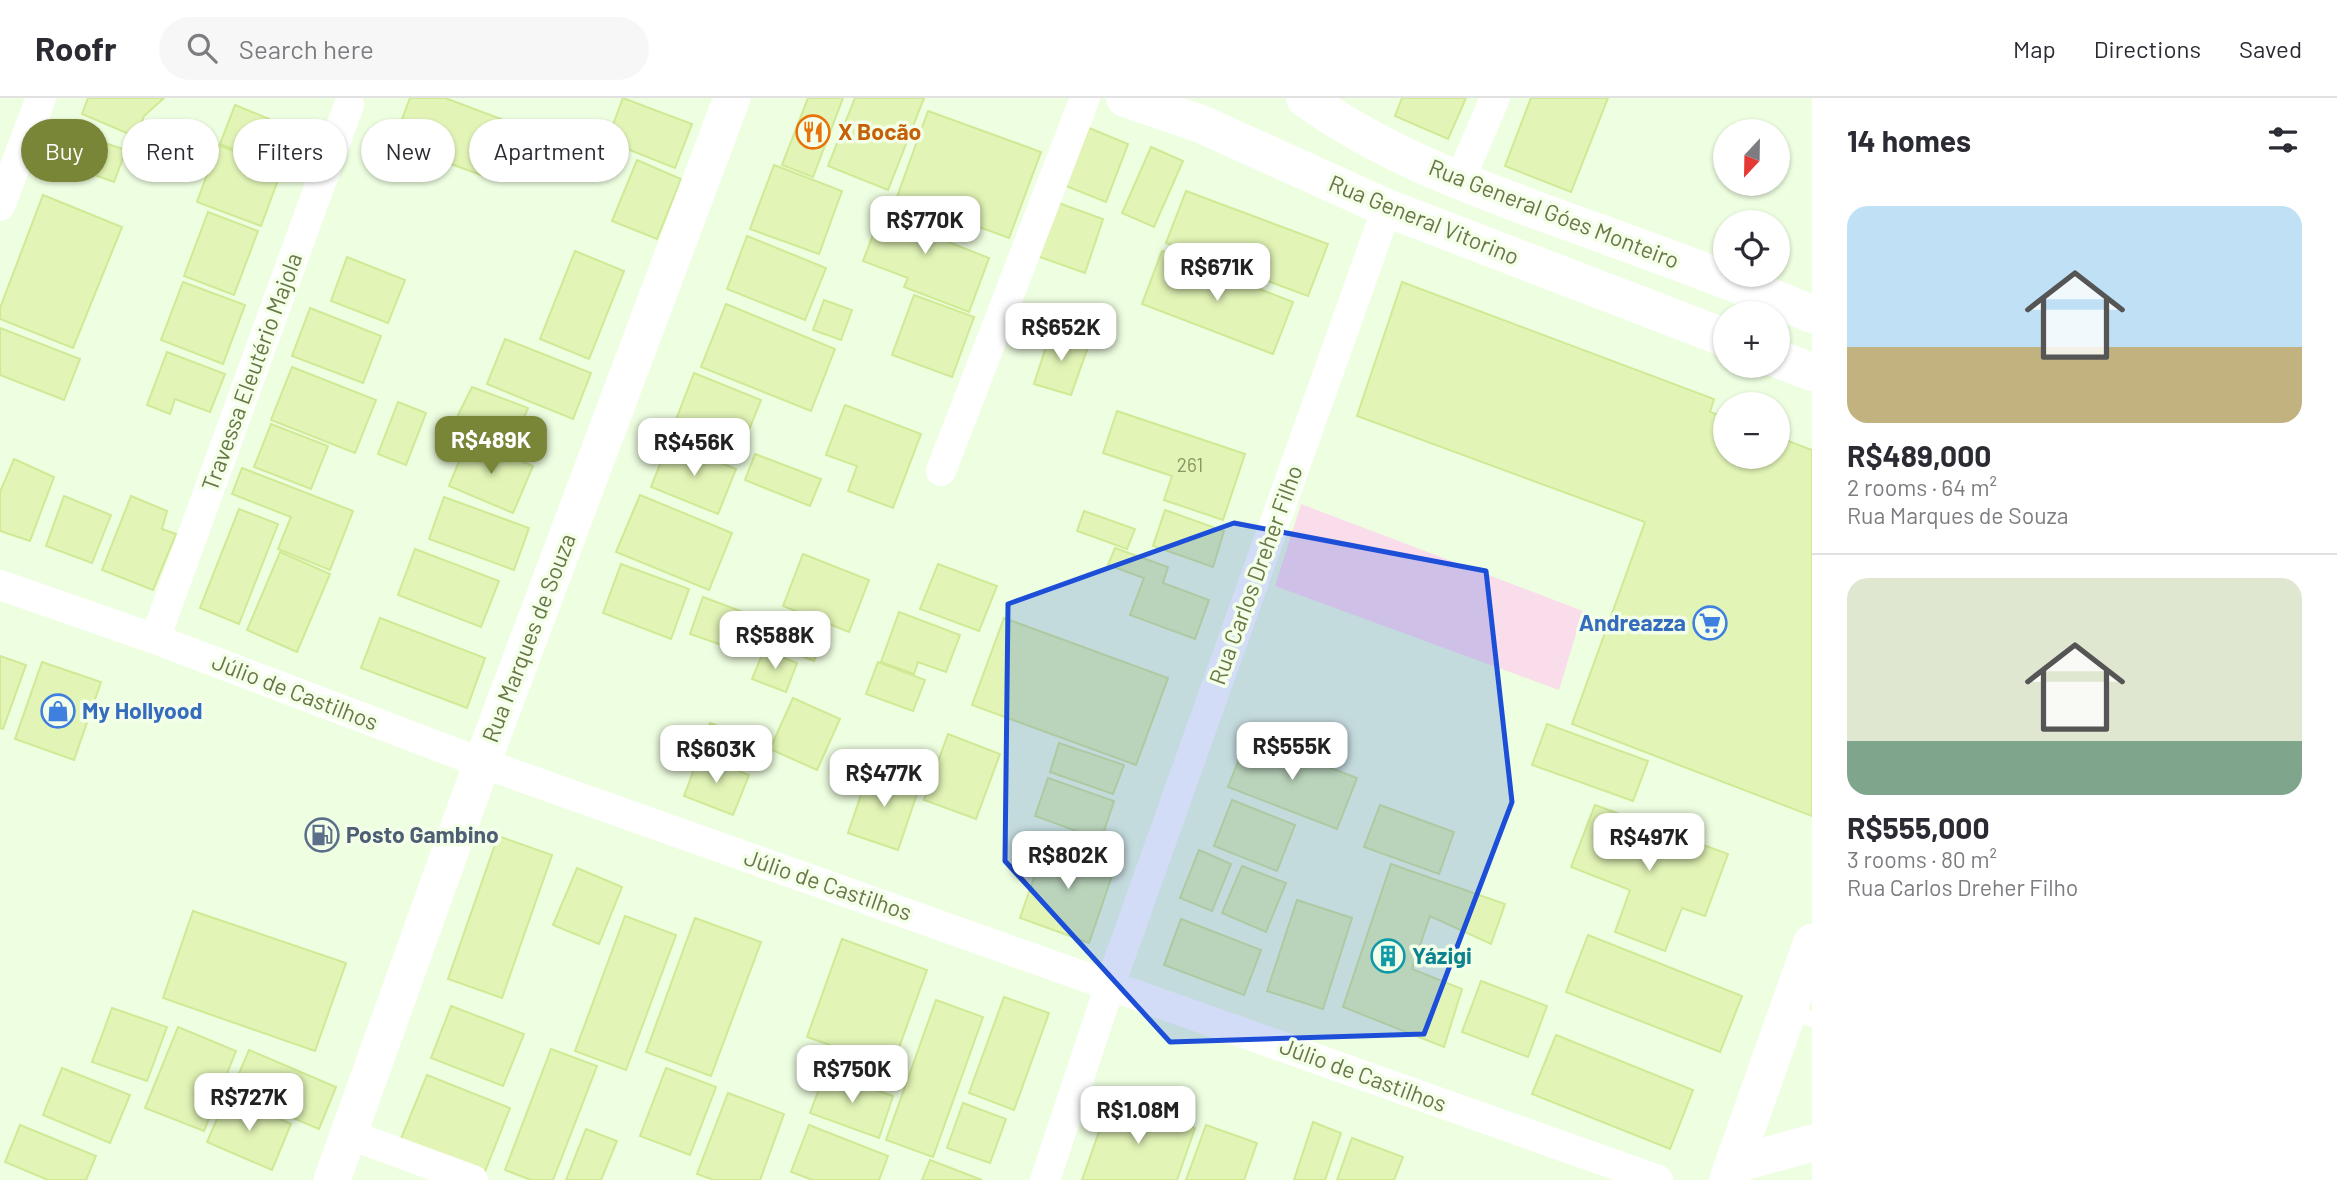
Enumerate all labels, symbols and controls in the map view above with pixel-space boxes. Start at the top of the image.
search box [159,17,649,80]
text: Roofr [35,28,117,68]
icon: search [183,29,221,67]
text: Search here [239,33,374,64]
text: Map [2013,34,2056,63]
text: Directions [2094,34,2201,63]
text: Saved [2239,34,2302,63]
restaurant icon: X Bocão [794,113,832,151]
place label: X Bocão [838,117,921,145]
chip: Buy [21,119,108,182]
chip: Rent [122,119,219,182]
chip: Filters [233,119,347,182]
chip: New [361,119,455,182]
chip: Apartment [469,119,629,182]
north arrow [1713,119,1790,196]
map controls [1713,119,1790,469]
icon: filters [2264,121,2302,159]
text: 14 homes [1847,122,1971,158]
street label: Rua General Góes Monteiro [1425,152,1684,274]
street label: Rua General Vitorino [1325,168,1524,270]
pin: R$770K [868,197,982,256]
text: R$770K [886,205,964,233]
button: locate [1713,210,1790,287]
pin: R$671K [1160,244,1274,303]
street label: Travessa Eleutério Majola [195,249,307,495]
text: R$671K [1180,252,1254,280]
icon: home [2012,252,2138,378]
button: + [1713,301,1790,378]
pin: R$652K [1004,303,1118,363]
text: R$652K [1021,312,1101,340]
button: − [1713,392,1790,469]
pin: R$489K [434,416,548,476]
pin: R$456K [637,418,751,478]
text: R$489K [451,425,531,453]
text: R$456K [654,427,734,455]
text: R$489,000 [1847,437,1991,473]
house number: 261 [1177,453,1203,476]
street label: Rua Carlos Dreher Filho [1202,461,1308,688]
text: 2 rooms · 64 m² [1847,473,1997,501]
text: Rua Marques de Souza [1847,501,2069,529]
street label: Rua Marques de Souza [475,529,581,746]
supermarket icon: Andreazza [1691,604,1729,642]
place label: Andreazza [1579,608,1686,636]
pin: R$588K [718,612,832,671]
text: R$588K [736,620,814,648]
icon: home [2012,624,2138,750]
street label: Júlio de Castilhos [208,647,382,736]
shop icon: My Hollyood [39,692,77,730]
place label: My Hollyood [82,696,203,724]
pin: R$555K [1235,722,1349,782]
pin: R$603K [659,726,773,785]
text: R$555K [1253,731,1331,759]
text: R$603K [676,734,756,762]
pin: R$477K [827,750,941,809]
text: R$477K [846,758,922,786]
text: R$555,000 [1847,809,1990,845]
pin: R$497K [1592,814,1706,873]
fuel station icon: Posto Gambino [303,816,341,854]
place label: Posto Gambino [346,820,499,848]
text: R$497K [1609,822,1689,850]
pin: R$802K [1011,832,1125,891]
text: R$802K [1028,840,1108,868]
street label: Júlio de Castilhos [741,842,916,926]
text: 3 rooms · 80 m² [1847,845,1997,873]
text: Rua Carlos Dreher Filho [1847,873,2078,901]
building icon: Yázigi [1369,937,1407,975]
place label: Yázigi [1412,941,1472,969]
street label: Júlio de Castilhos [1276,1031,1451,1117]
pin: R$750K [795,1046,909,1105]
text: R$750K [813,1054,891,1082]
pin: R$727K [192,1074,306,1133]
text: R$727K [210,1082,288,1110]
pin: R$1.08M [1073,1086,1203,1146]
text: R$1.08M [1096,1095,1180,1123]

